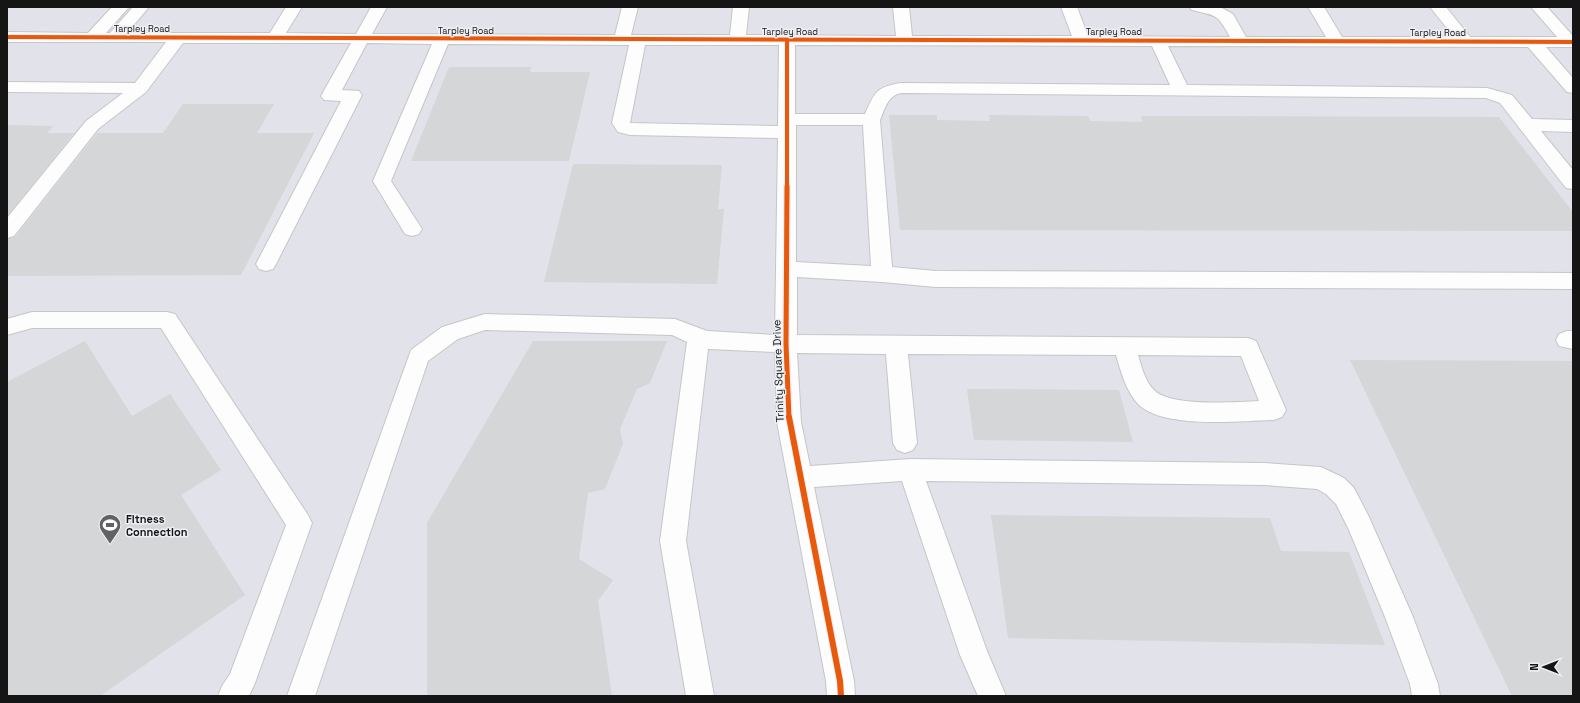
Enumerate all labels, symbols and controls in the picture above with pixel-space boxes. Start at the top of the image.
street label: Tarpley Road [114,23,170,35]
street label: Tarpley Road [438,25,494,37]
street label: Tarpley Road [762,26,818,38]
street label: Tarpley Road [1086,26,1142,38]
street label: Tarpley Road [1410,27,1466,39]
street label: Trinity Square Drive [769,319,787,423]
sports icon: Fitness Connection [97,512,123,545]
place label: Fitness Connection [126,512,188,539]
north arrow [1524,647,1564,687]
text: N [1527,663,1541,671]

